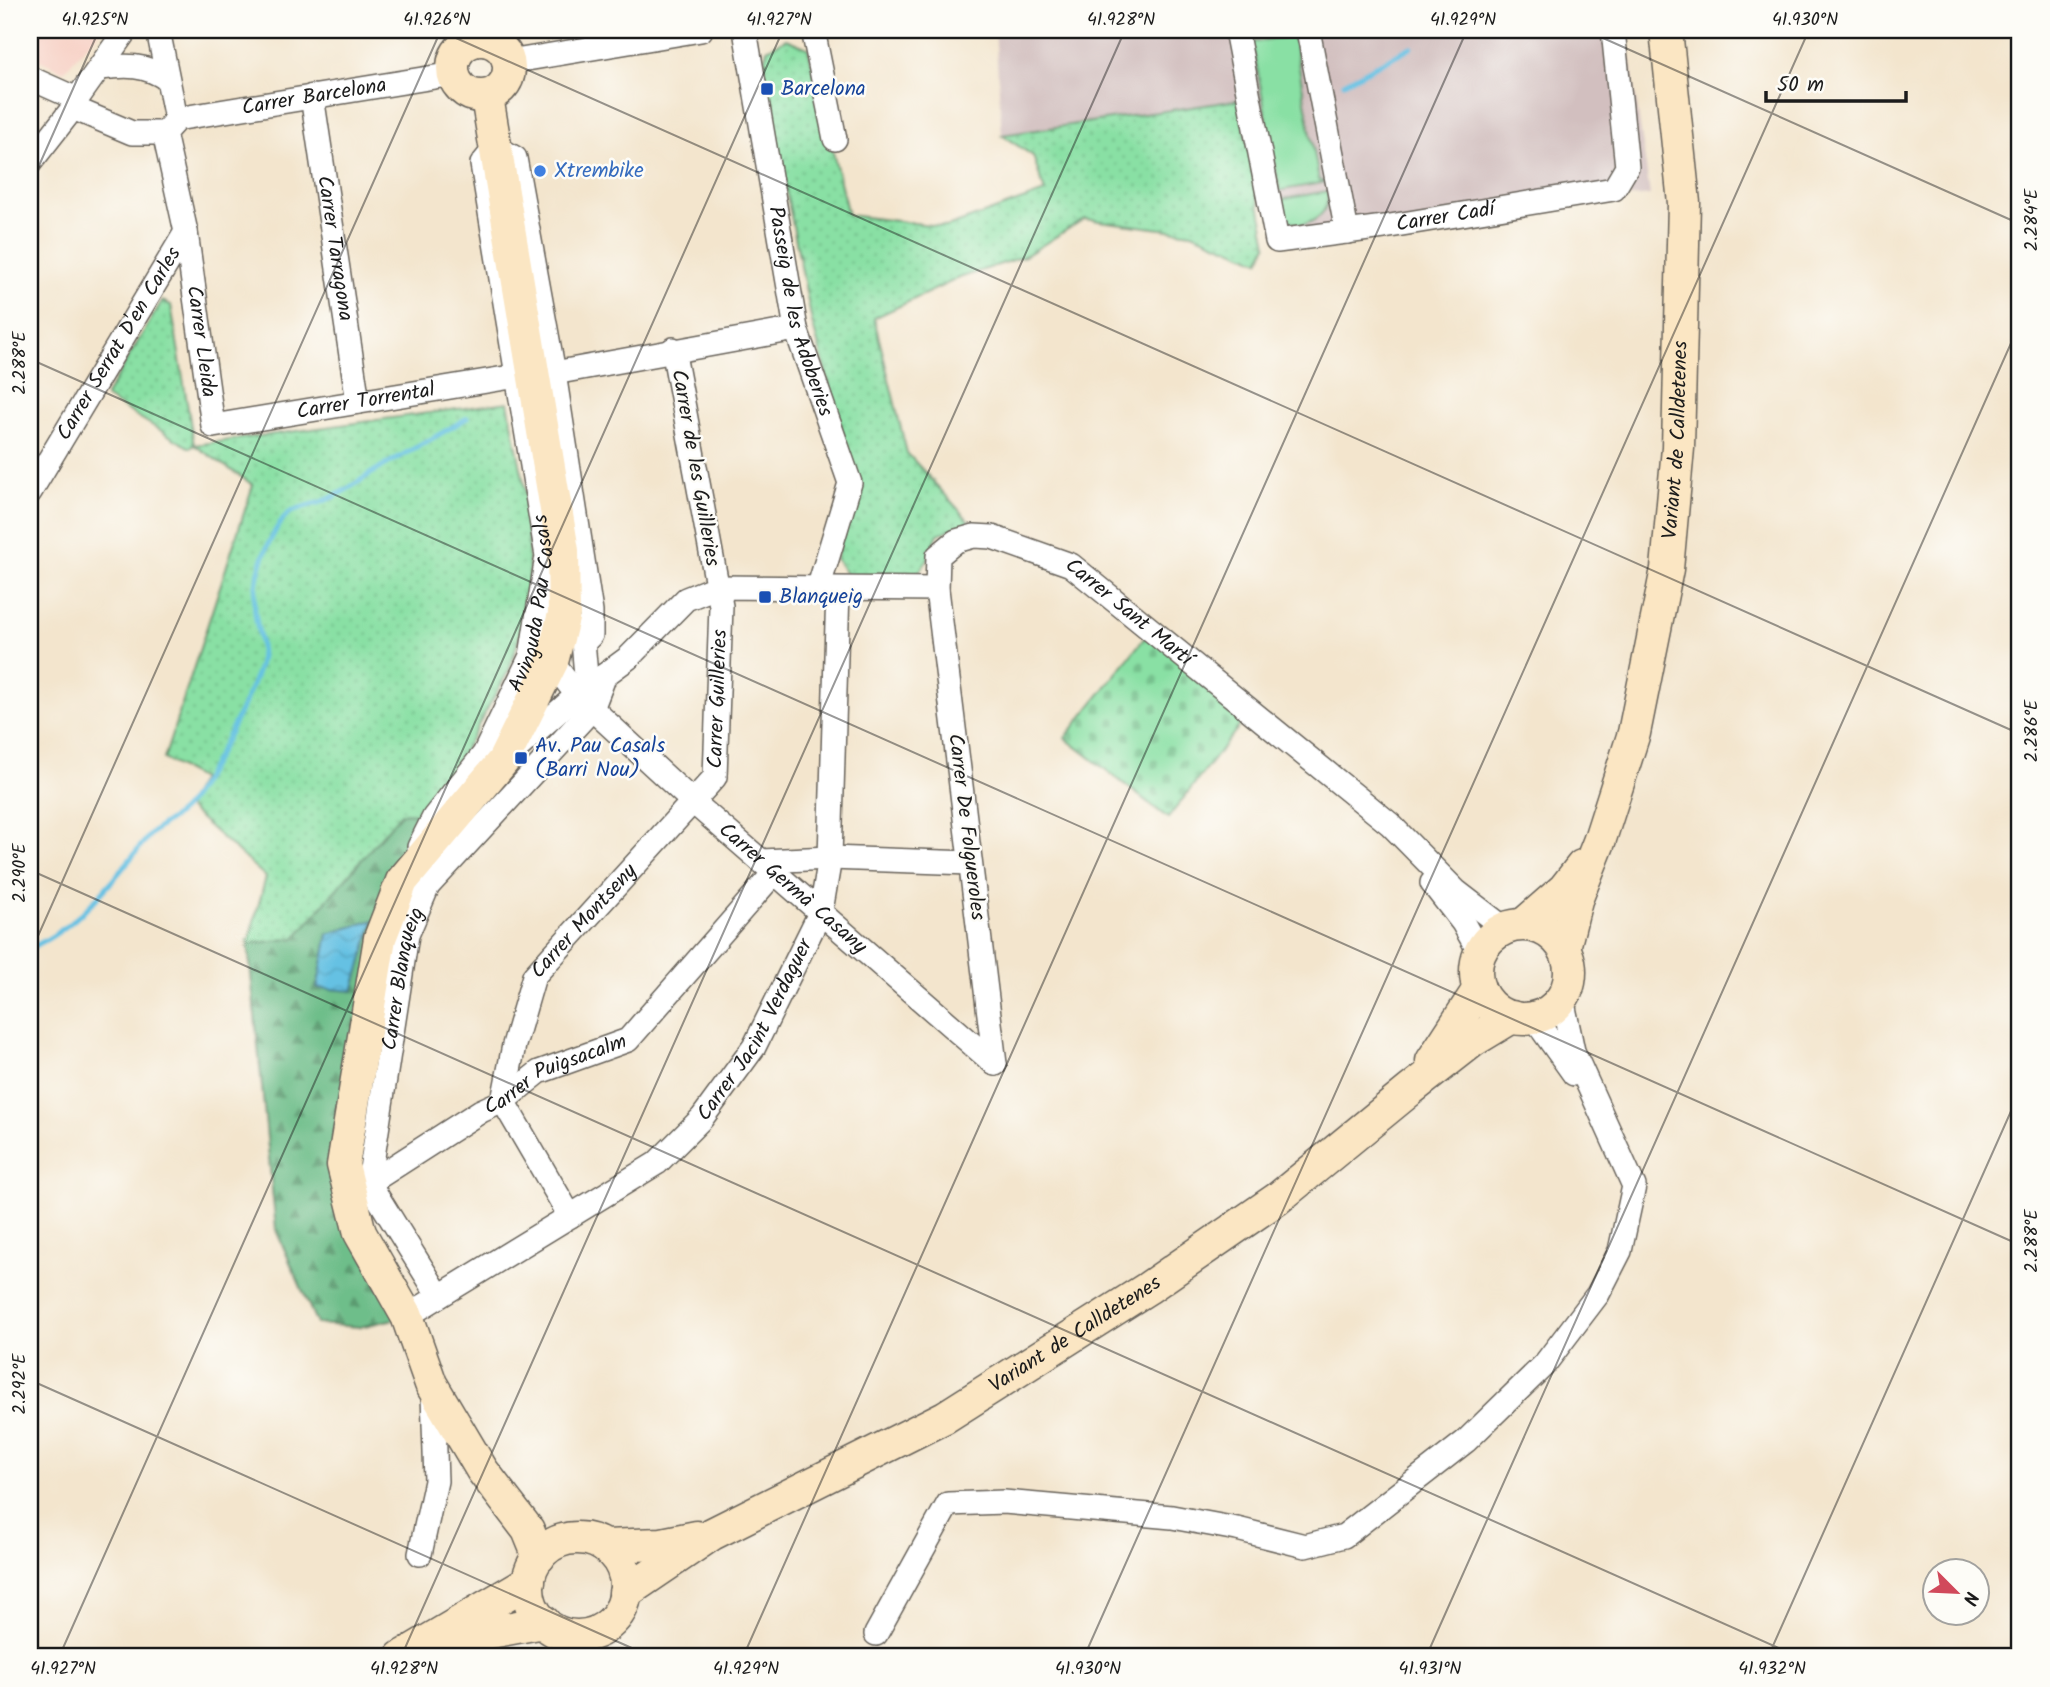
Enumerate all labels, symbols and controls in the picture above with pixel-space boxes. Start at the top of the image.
text: 41.925°N [61,6,129,35]
text: 41.926°N [403,6,471,35]
text: 41.927°N [746,6,812,35]
text: 41.928°N [1087,6,1155,35]
text: 41.929°N [1430,6,1496,35]
text: 41.930°N [1772,6,1838,35]
scale bar [1766,60,1906,104]
street label: Carrer Barcelona [240,69,389,125]
text: 50 m [1777,69,1824,102]
place label: Barcelona [781,73,866,106]
marker: Barcelona [759,81,775,97]
place label: Xtrembike [554,155,644,188]
marker: Xtrembike [532,163,548,179]
street label: Carrer Tarragona [308,173,362,323]
text: 2.284°E [2018,188,2047,251]
street label: Carrer Cadí [1394,192,1500,241]
street label: Passeig de les Adoberies [759,204,842,421]
street label: Carrer Serrat D'en Carles [48,240,190,447]
street label: Carrer Lleida [177,283,225,400]
text: 2.288°E [6,331,35,395]
street label: Variant de Calldetenes [1653,340,1697,541]
street label: Carrer de les Guilleries [661,367,729,569]
street label: Carrer Torrental [294,373,437,429]
street label: Avinguda Pau Casals [499,512,563,698]
street label: Carrer Sant Martí [1058,550,1202,676]
place label: Blanqueig [779,581,863,614]
marker: Blanqueig [757,589,773,605]
street label: Carrer Guilleries [699,629,737,769]
text: 2.286°E [2018,699,2047,762]
place label: Av. Pau Casals (Barri Nou) [535,730,665,787]
street label: Carrer De Folgueroles [938,732,994,922]
marker: Av. Pau Casals (Barri Nou) [513,750,529,766]
street label: Carrer Germà Casany [711,814,874,962]
text: 2.290°E [6,843,35,903]
street label: Carrer Montseny [522,856,645,986]
street label: Carrer Blanqueig [373,902,434,1053]
street label: Carrer Jacint Verdaguer [688,932,822,1128]
street label: Carrer Puigsacalm [479,1025,631,1124]
text: 2.288°E [2018,1209,2047,1273]
street label: Variant de Calldetenes [982,1267,1168,1402]
text: 2.292°E [6,1353,35,1415]
north arrow [1920,1558,1990,1628]
text: N [1954,1587,1986,1610]
text: 41.927°N [30,1655,96,1684]
text: 41.928°N [370,1655,438,1684]
text: 41.929°N [713,1655,779,1684]
text: 41.930°N [1055,1655,1121,1684]
text: 41.931°N [1399,1655,1461,1684]
text: 41.932°N [1738,1655,1806,1684]

